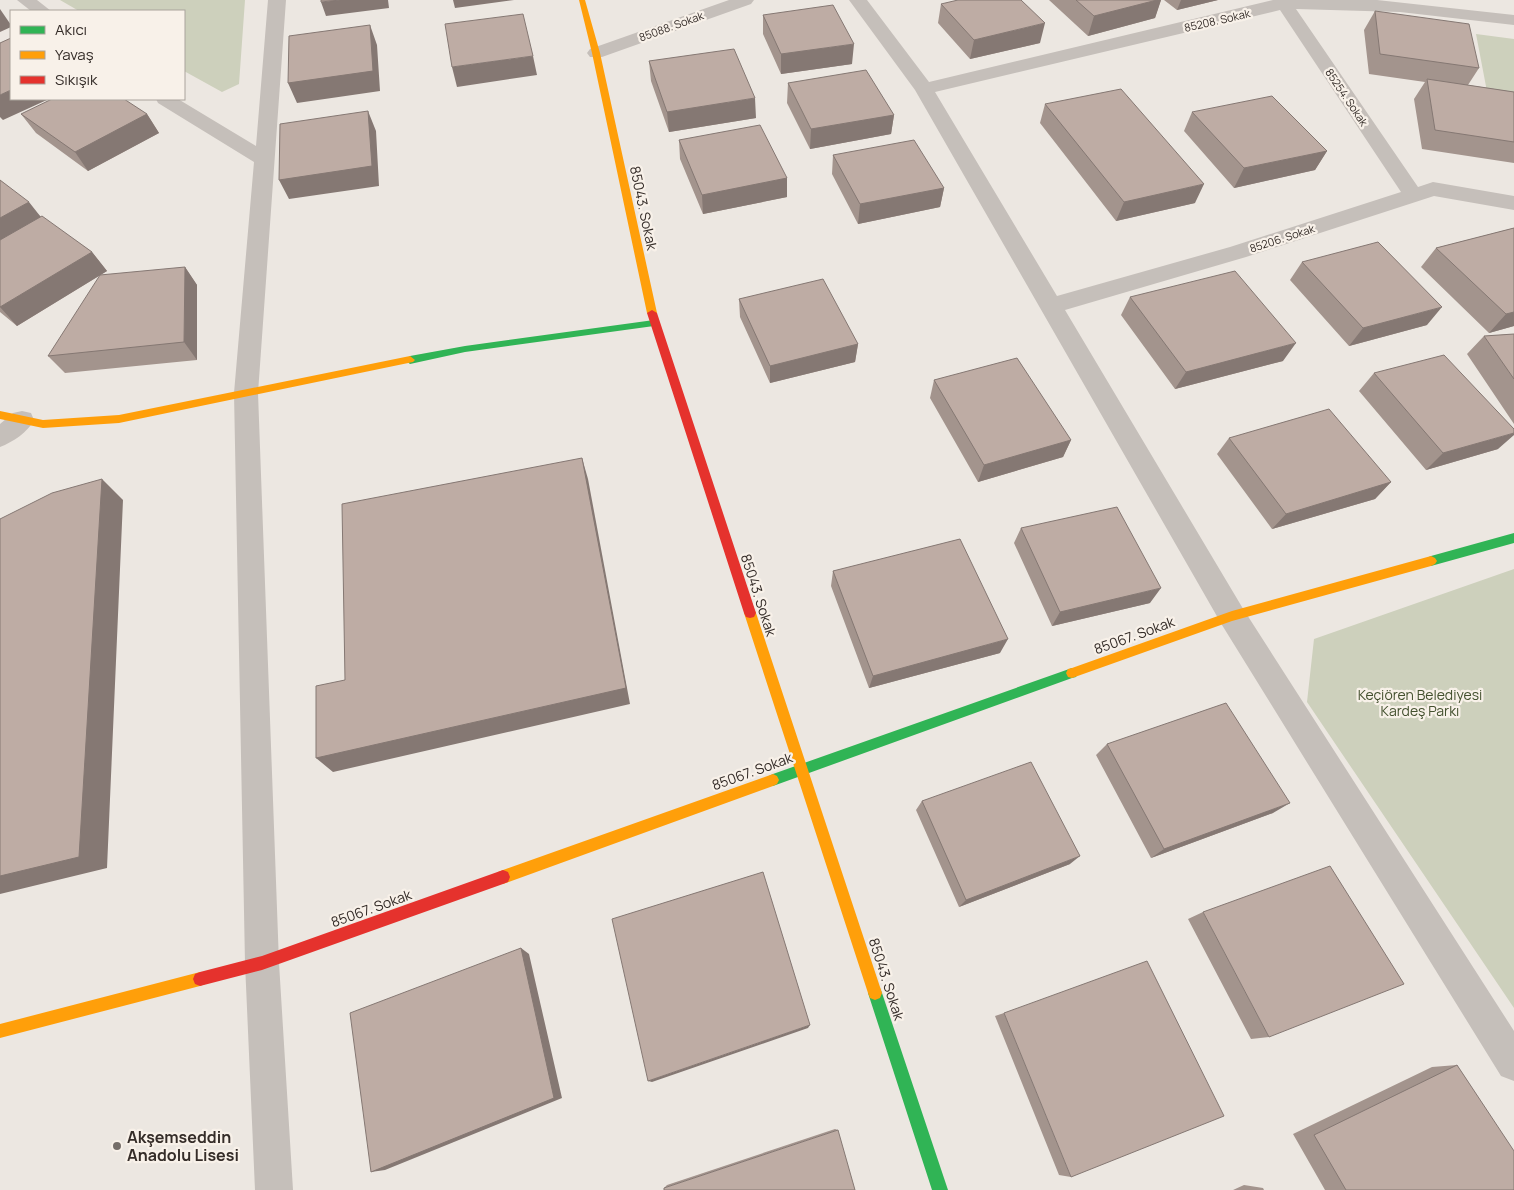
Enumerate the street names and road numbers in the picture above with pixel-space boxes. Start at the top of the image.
street label: 85208. Sokak [1183,5,1252,35]
street label: 85088. Sokak [637,7,706,45]
street label: 85254. Sokak [1322,65,1372,129]
street label: 85043. Sokak [626,164,662,253]
street label: 85206. Sokak [1248,220,1317,256]
street label: 85043. Sokak [737,551,782,640]
street label: 85067. Sokak [1091,611,1178,658]
street label: 85067. Sokak [709,747,796,794]
street label: 85067. Sokak [328,884,415,931]
street label: 85043. Sokak [865,935,910,1024]

